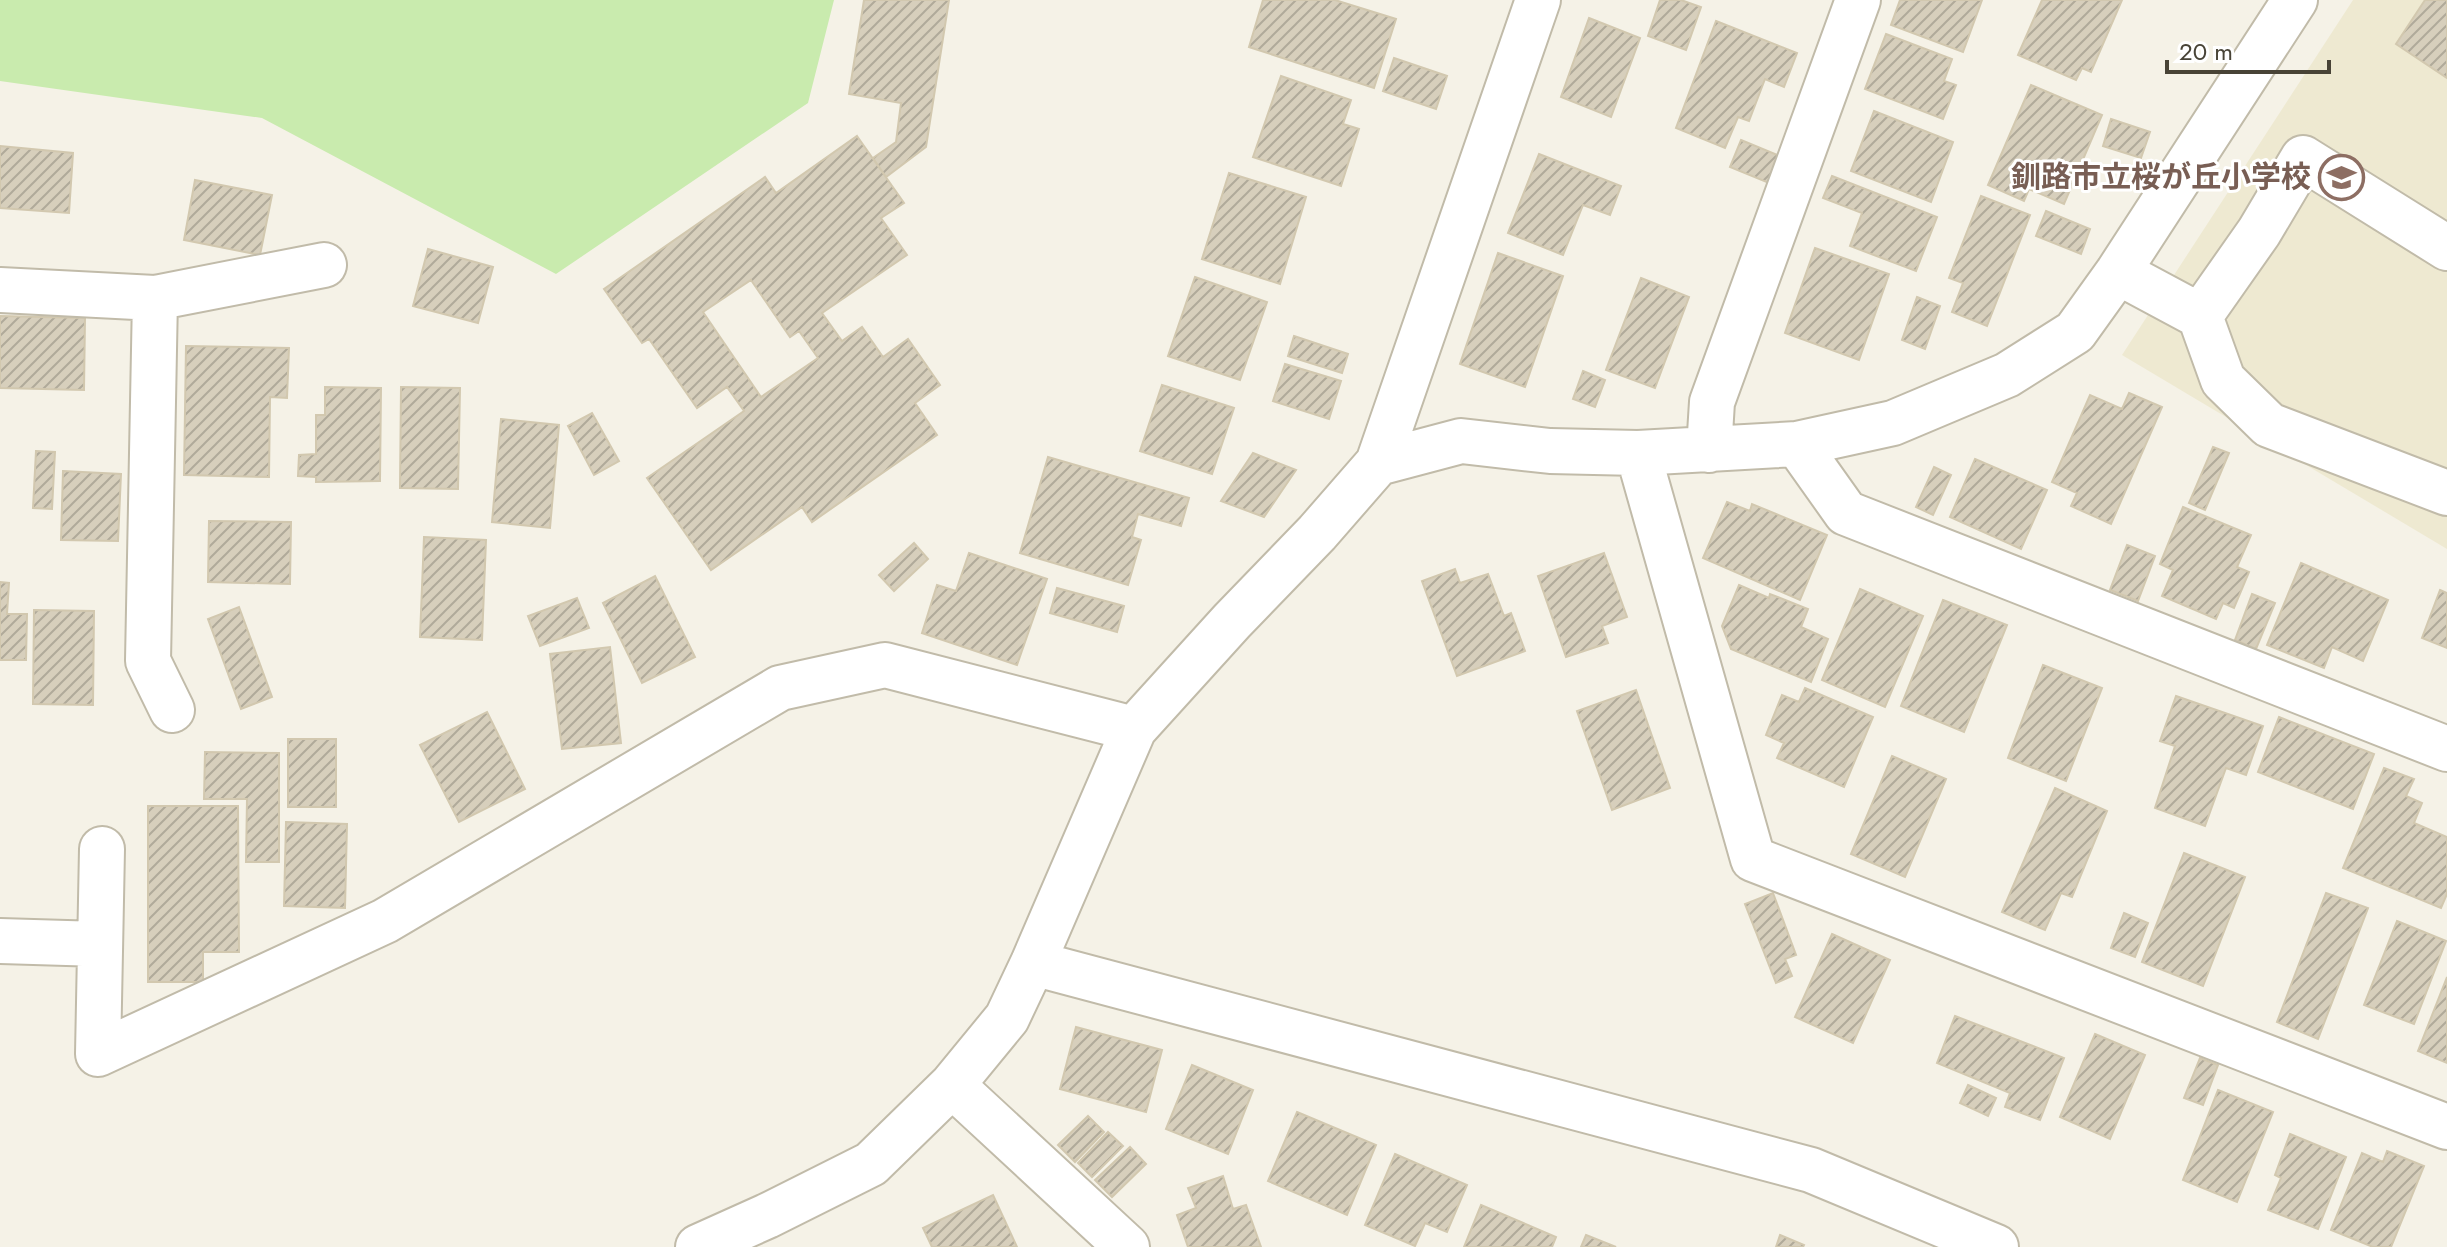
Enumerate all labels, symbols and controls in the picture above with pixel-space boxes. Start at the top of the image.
scale bar [2167,24,2329,74]
text: 20 m [2179,34,2233,69]
school or university icon: 釧路市立桜が丘小学校 [2318,153,2366,201]
place label: 釧路市立桜が丘小学校 [2011,155,2311,198]

